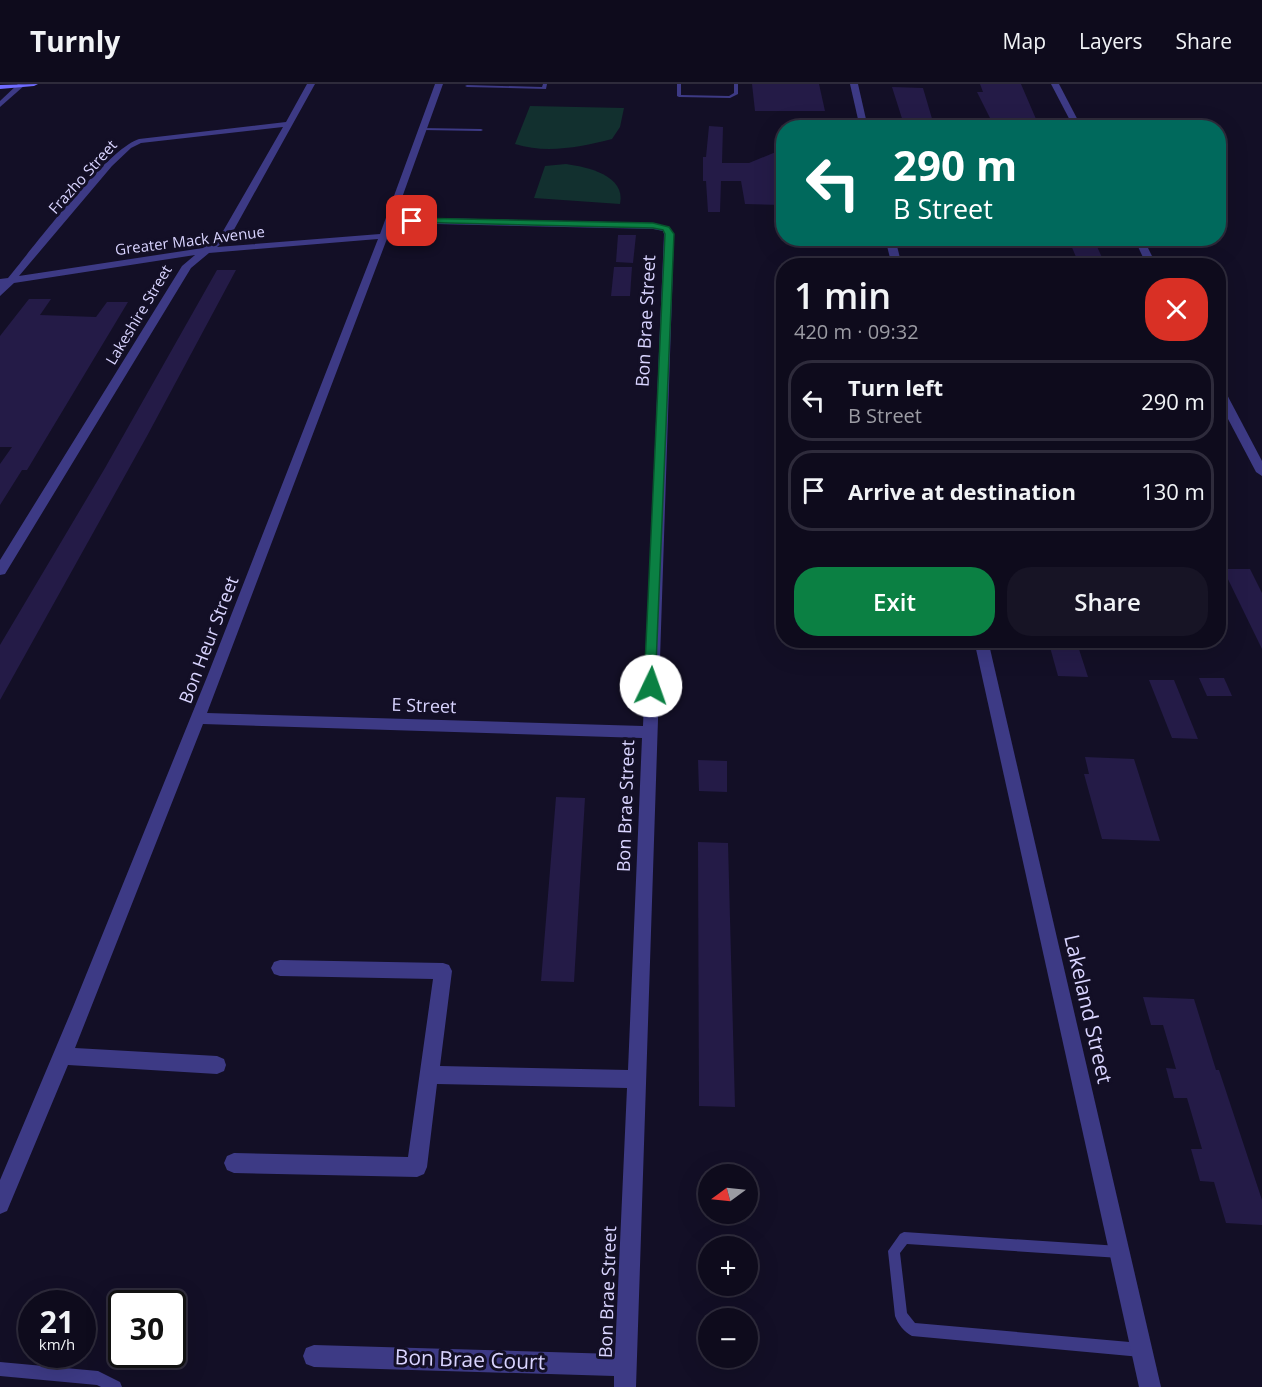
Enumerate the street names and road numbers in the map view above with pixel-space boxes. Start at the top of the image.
street label: Frazho Street [44,135,121,218]
street label: Greater Mack Avenue [114,221,266,259]
street label: Bon Brae Street [630,254,660,388]
street label: Lakeshire Street [100,261,176,368]
street label: Bon Heur Street [173,572,243,707]
street label: E Street [391,692,457,718]
street label: Bon Brae Street [611,739,639,872]
street label: Lakeland Street [1058,931,1120,1086]
street label: Bon Brae Street [593,1225,621,1358]
street label: Bon Brae Court [394,1342,546,1376]

